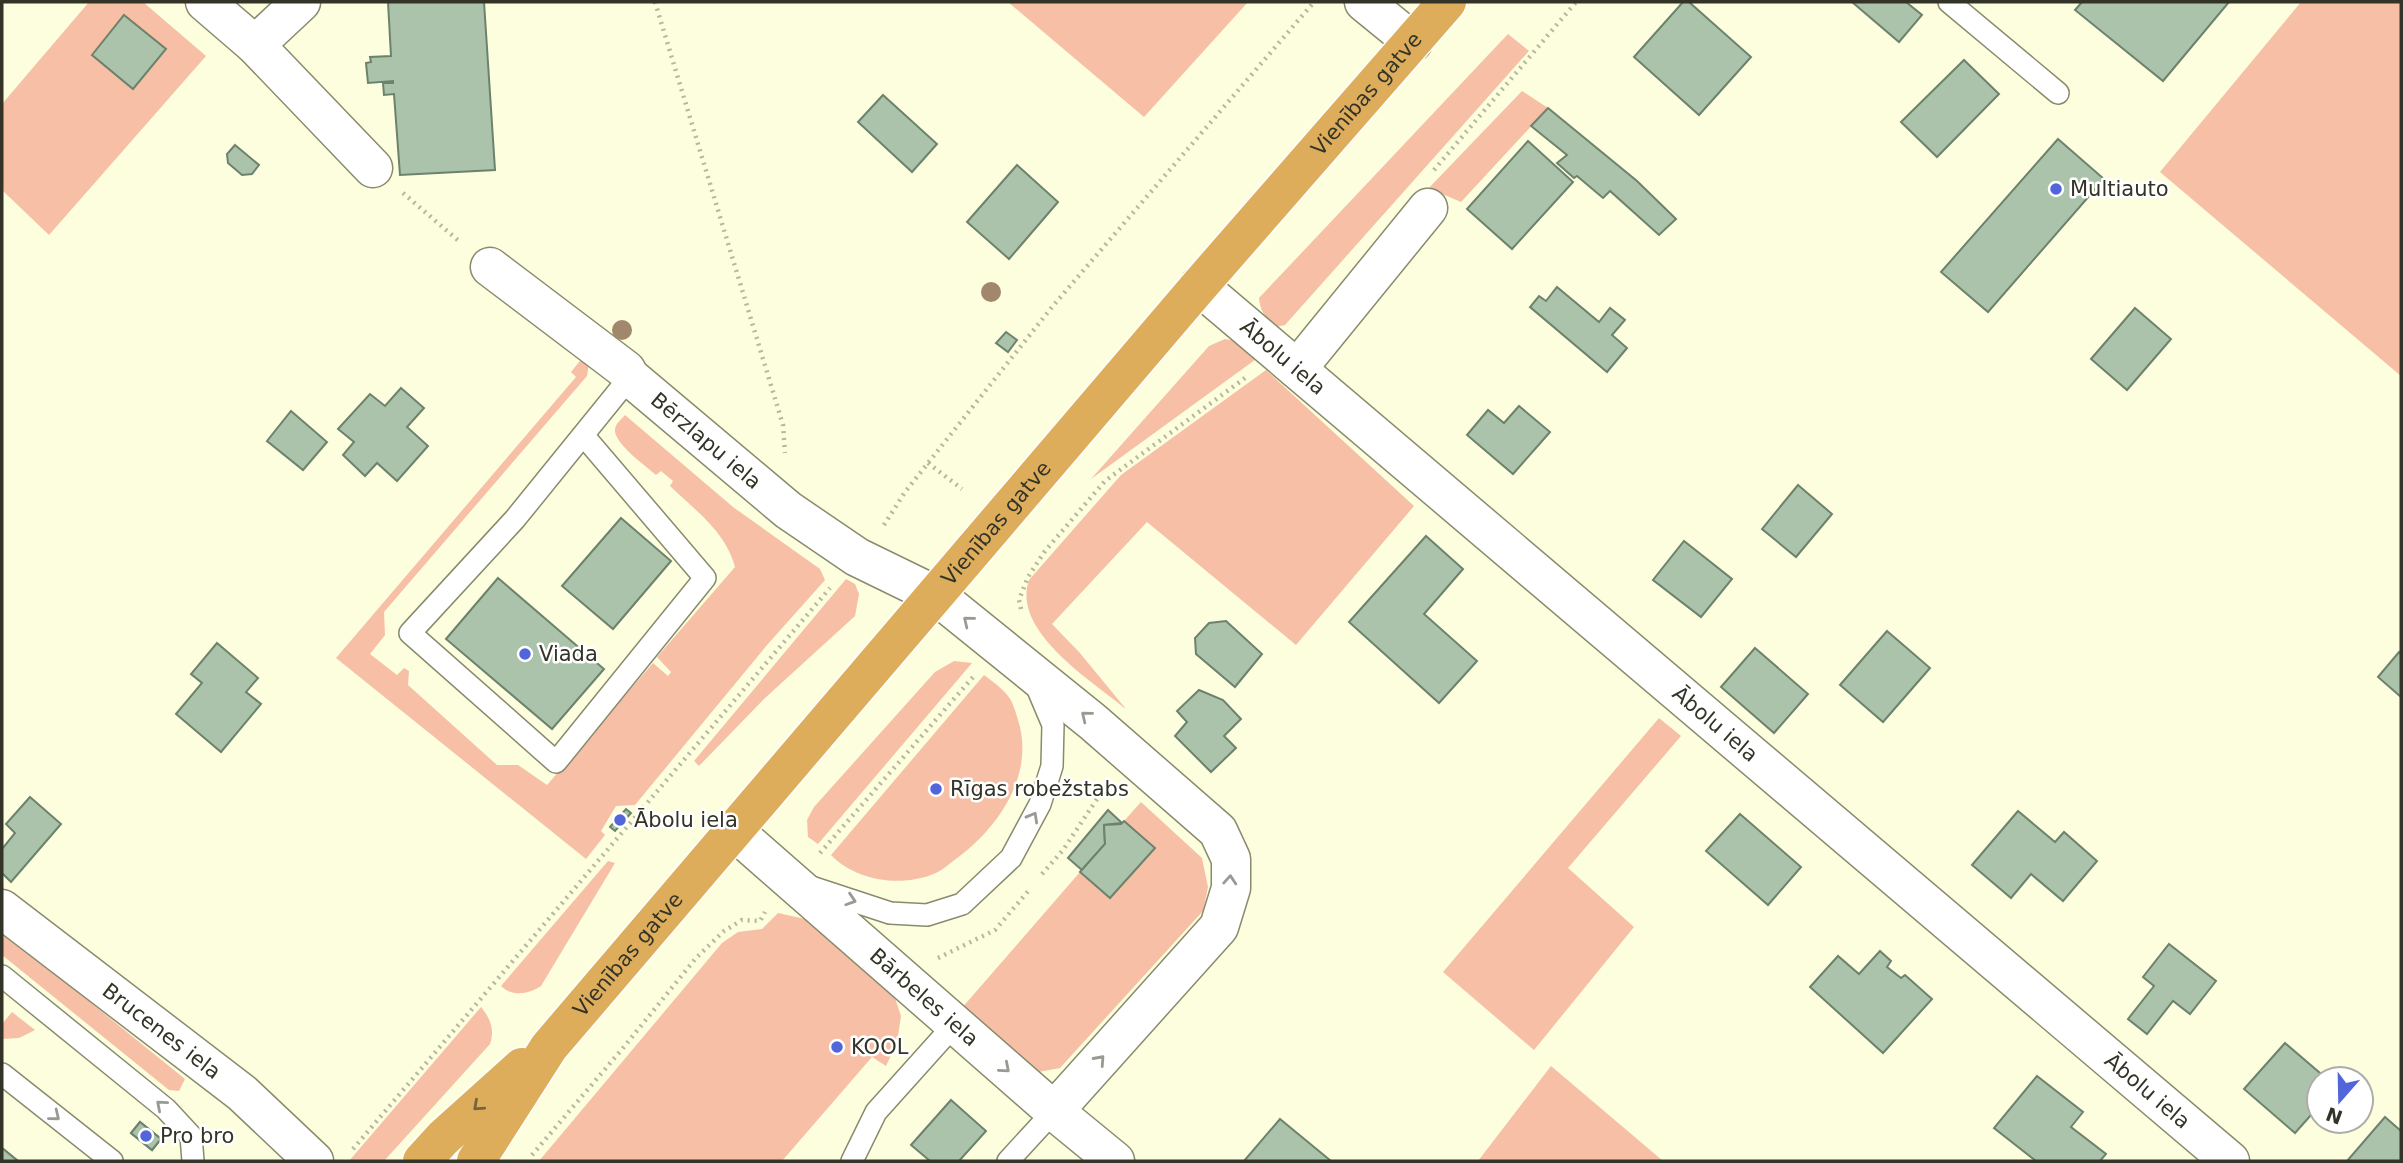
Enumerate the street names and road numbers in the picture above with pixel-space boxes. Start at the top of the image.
street label: Vienības gatve [1306,28,1427,161]
street label: Ābolu iela [1235,314,1330,400]
street label: Bērzlapu iela [646,388,766,494]
street label: Vienības gatve [937,456,1056,590]
street label: Ābolu iela [1668,681,1763,767]
street label: Vienības gatve [568,888,688,1021]
street label: Bārbeles iela [865,943,983,1051]
street label: Brucenes iela [98,979,225,1084]
street label: Ābolu iela [2100,1048,2195,1134]

